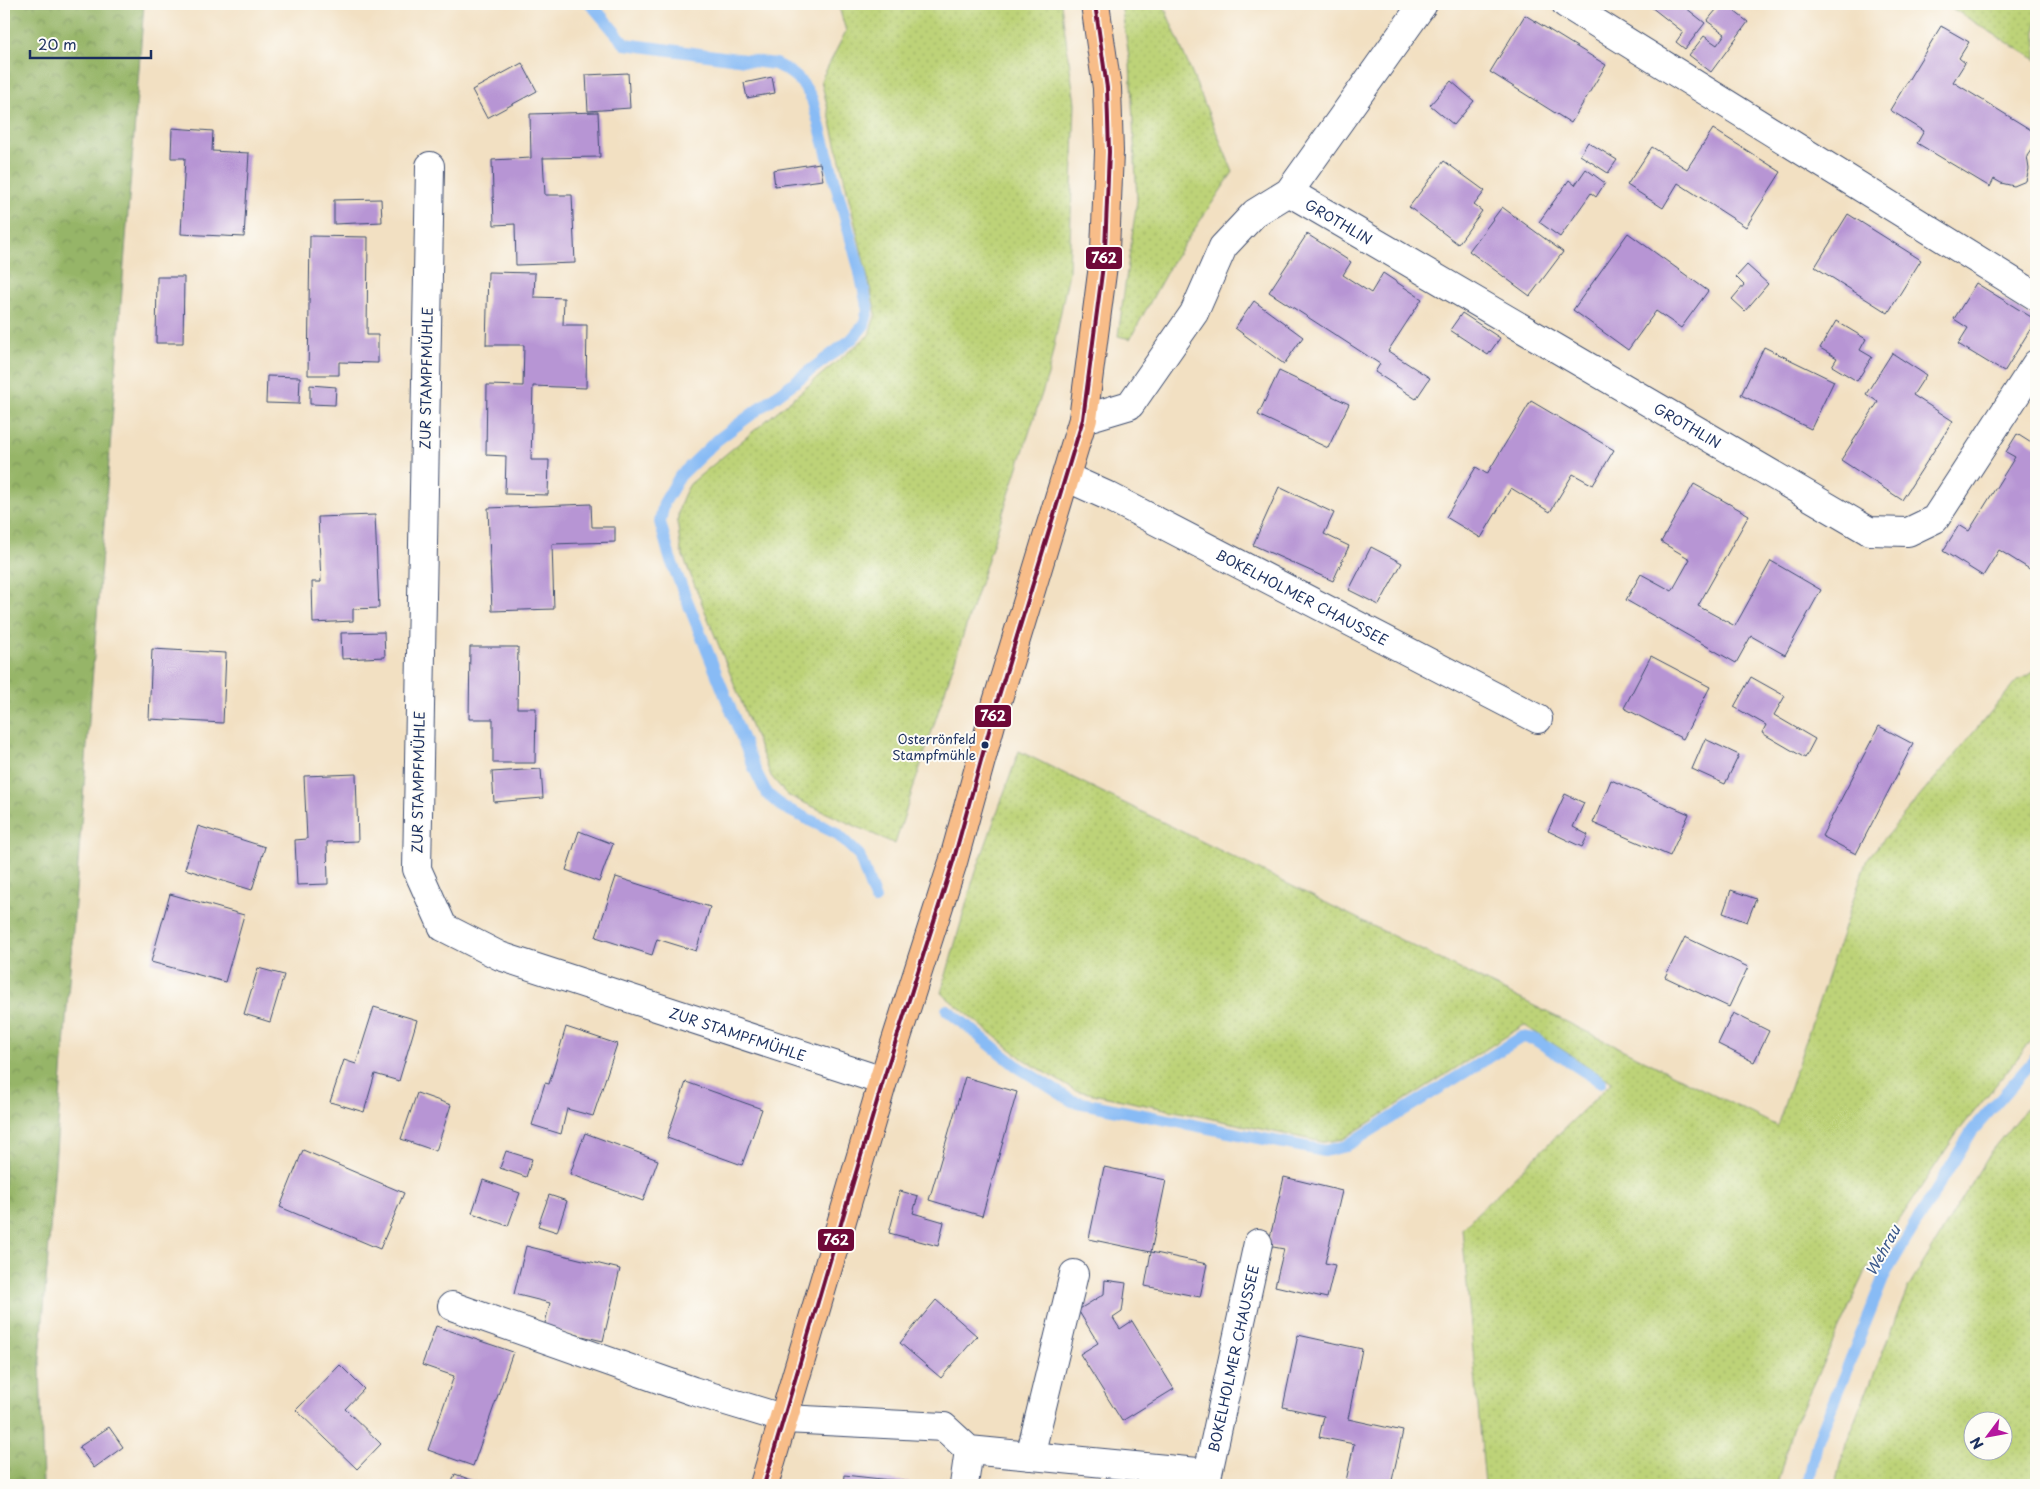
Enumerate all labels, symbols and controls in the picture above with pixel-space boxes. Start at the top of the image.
scale bar [30,28,151,60]
text: 20 m [38,32,77,55]
street label: GROTHLIN [1302,193,1377,249]
line badge: 762 [1085,246,1123,270]
text: 762 [1091,247,1117,268]
street label: ZUR STAMPFMÜHLE [414,306,438,449]
street label: GROTHLIN [1650,397,1725,453]
street label: BOKELHOLMER CHAUSSEE [1212,543,1392,650]
line badge: 762 [974,704,1012,728]
text: 762 [980,705,1006,726]
street label: ZUR STAMPFMÜHLE [406,710,430,853]
place label: Osterrönfeld Stampfmühle [892,729,976,764]
marker: Osterrönfeld Stampfmühle [980,740,990,750]
street label: ZUR STAMPFMÜHLE [667,1002,809,1066]
water label: Wehrau [1859,1219,1906,1280]
line badge: 762 [817,1228,855,1252]
text: 762 [823,1229,849,1250]
street label: BOKELHOLMER CHAUSSEE [1202,1263,1263,1455]
north arrow [1962,1412,2012,1462]
text: N [1965,1433,1988,1453]

